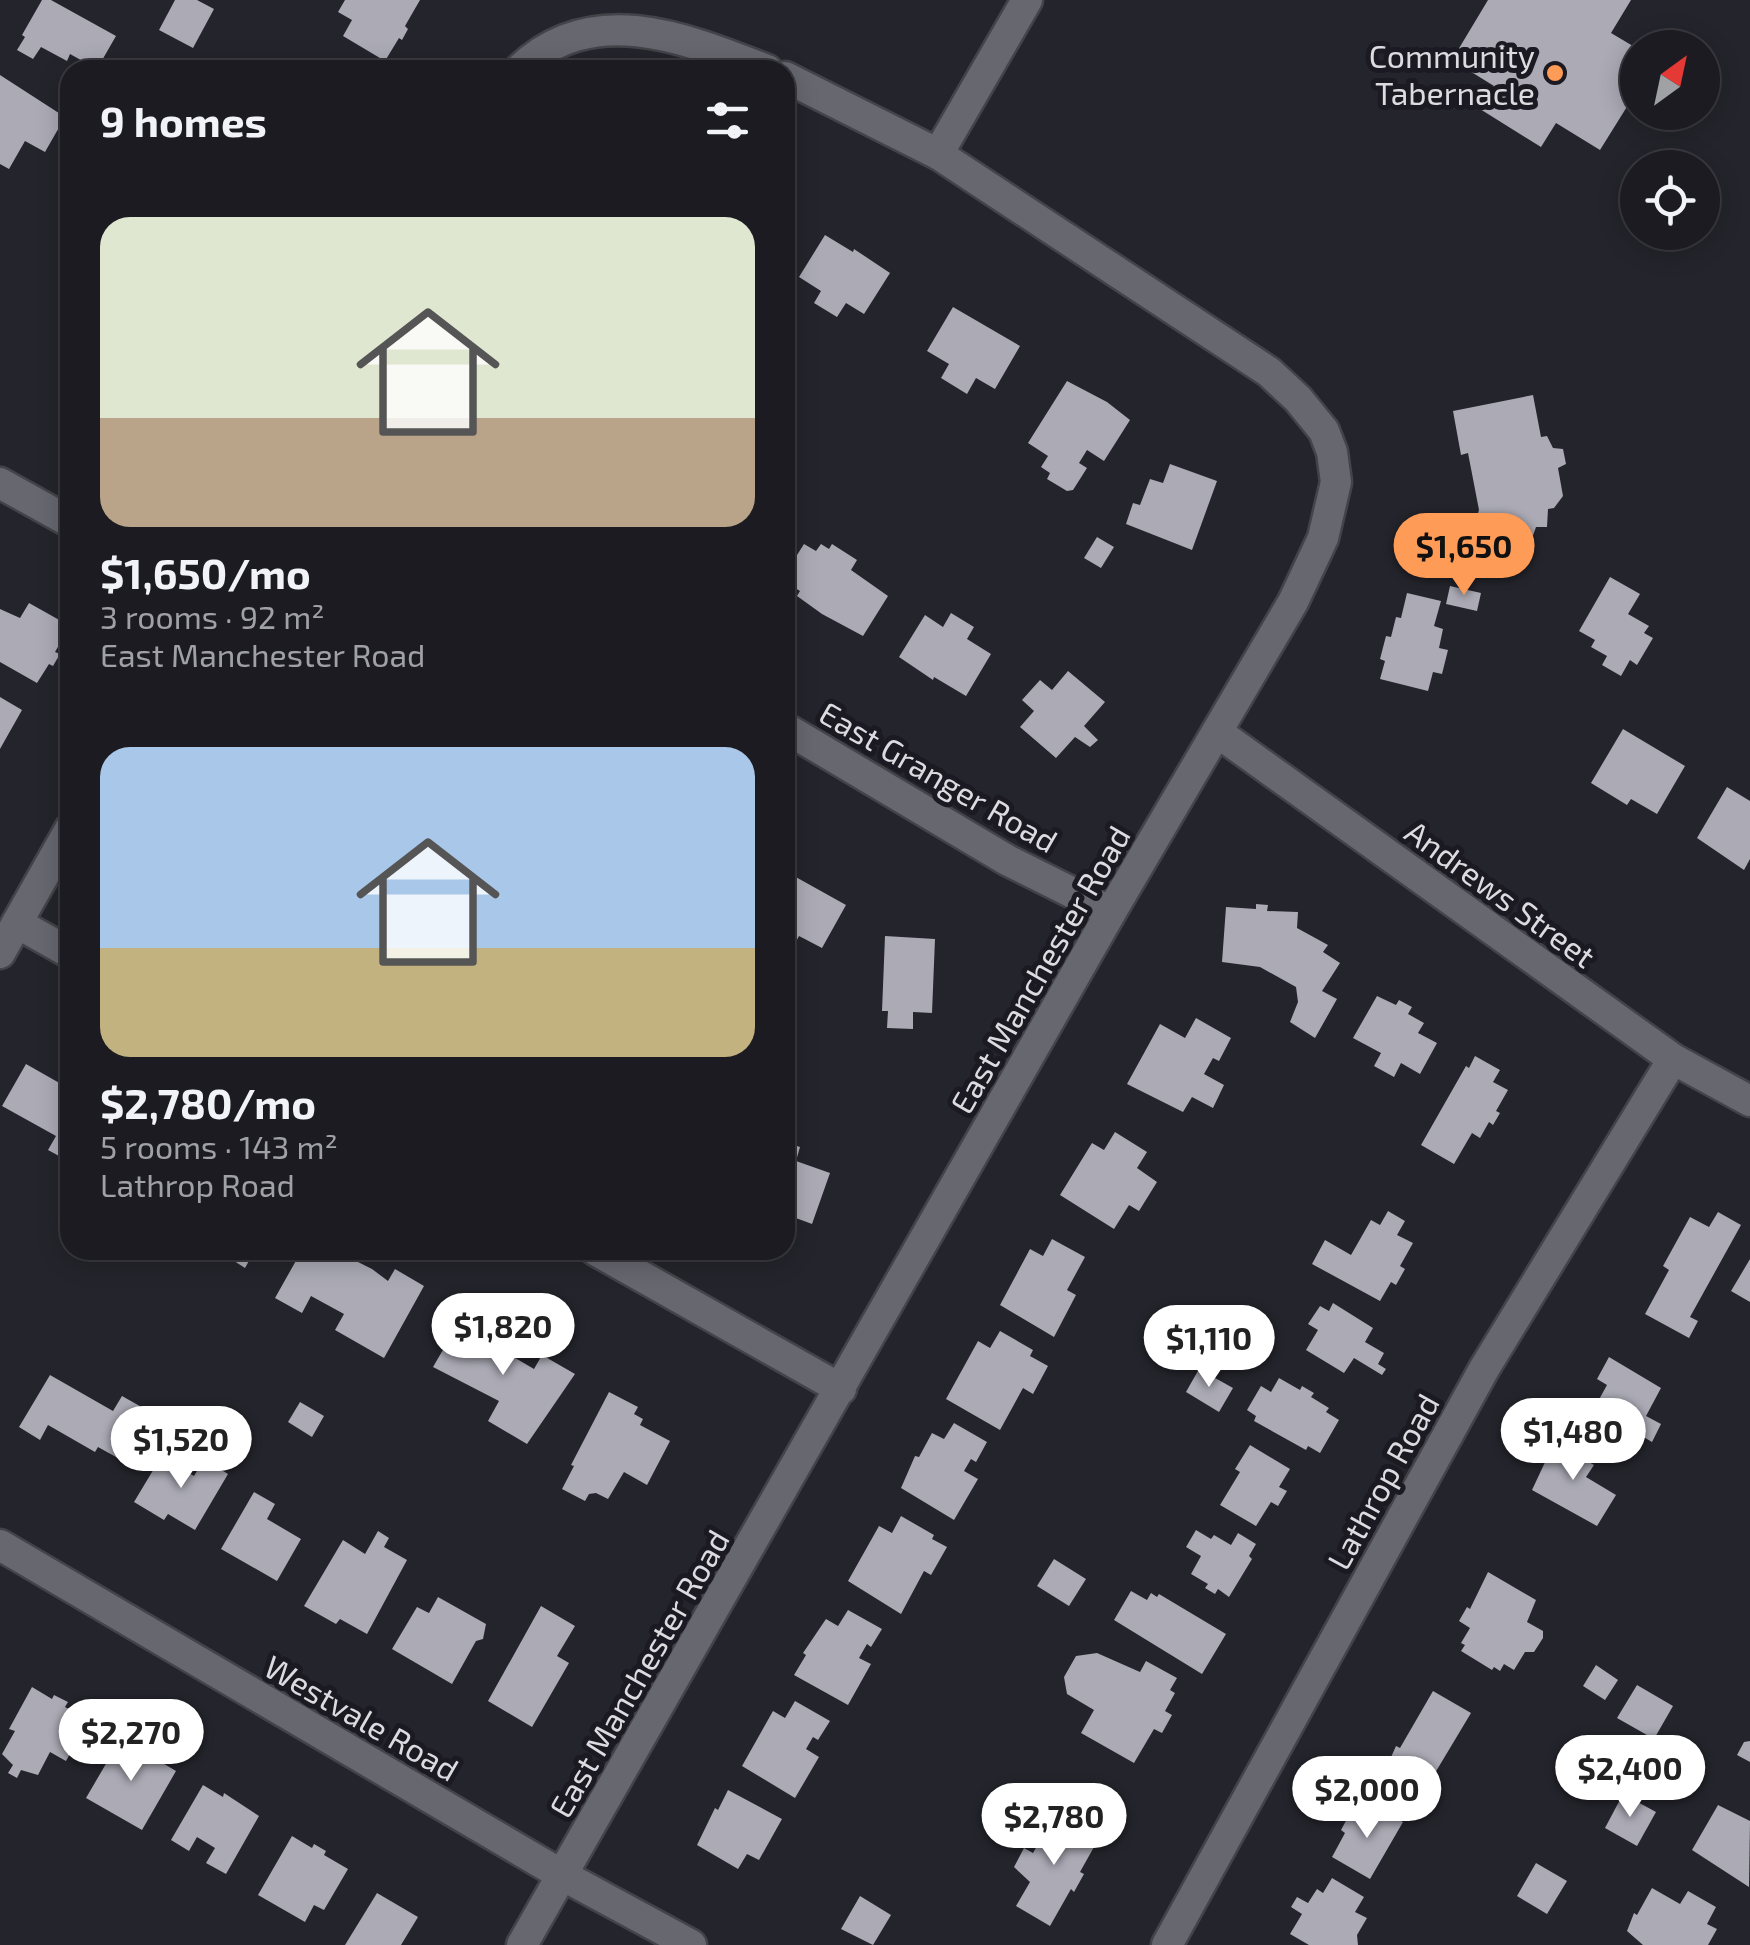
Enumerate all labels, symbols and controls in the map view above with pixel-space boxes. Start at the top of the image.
north arrow [1620,30,1720,130]
map controls [1620,30,1720,250]
place label: Community Tabernacle [1369,36,1535,111]
marker: Community Tabernacle [1544,62,1566,84]
icon: filters [700,93,755,148]
text: 9 homes [100,95,267,145]
button: locate [1620,150,1720,250]
icon: home [338,282,518,462]
pin: $1,650 [1383,513,1545,598]
text: $1,650 [1416,526,1512,564]
text: $1,650/mo [100,547,311,597]
text: 3 rooms · 92 m² [100,597,325,635]
text: East Manchester Road [100,635,425,673]
street label: East Granger Road [813,693,1065,859]
street label: Andrews Street [1399,811,1603,975]
icon: home [338,812,518,992]
street label: East Manchester Road [941,819,1137,1119]
text: $2,780/mo [100,1077,316,1127]
text: 5 rooms · 143 m² [100,1127,338,1165]
text: Lathrop Road [100,1165,295,1203]
pin: $1,820 [422,1293,584,1378]
pin: $1,110 [1128,1305,1290,1390]
text: $1,820 [454,1306,552,1344]
text: $1,110 [1166,1318,1252,1356]
street label: Lathrop Road [1318,1387,1446,1575]
pin: $1,480 [1492,1398,1654,1483]
pin: $1,520 [100,1406,262,1491]
text: $1,480 [1523,1411,1623,1449]
text: $1,520 [133,1419,229,1457]
street label: East Manchester Road [540,1523,736,1823]
street label: Westvale Road [258,1646,466,1788]
pin: $2,270 [50,1699,212,1784]
text: $2,270 [81,1712,181,1750]
pin: $2,400 [1549,1735,1711,1820]
text: $2,400 [1577,1748,1683,1786]
pin: $2,000 [1286,1756,1448,1841]
text: $2,000 [1314,1769,1420,1807]
pin: $2,780 [973,1783,1135,1868]
text: $2,780 [1004,1796,1104,1834]

